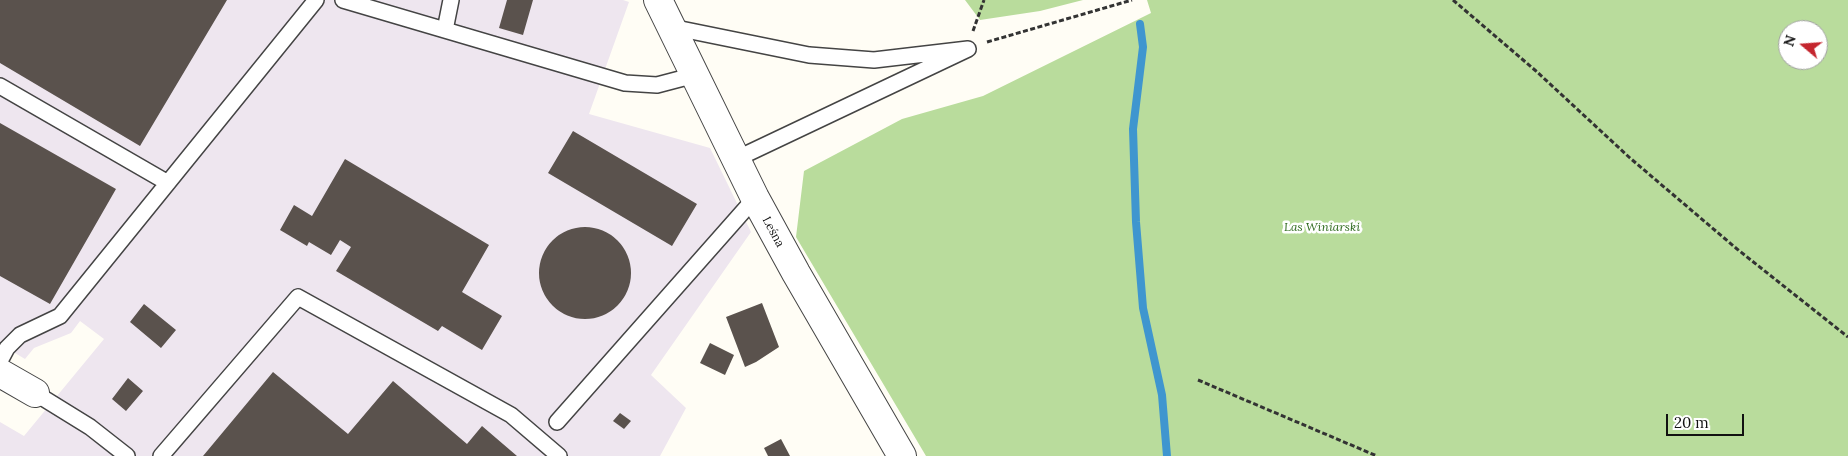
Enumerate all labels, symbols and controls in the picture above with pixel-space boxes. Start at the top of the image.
north arrow [1778,20,1828,70]
text: N [1779,33,1800,49]
street label: Leśna [759,214,787,250]
park label: Las Winiarski [1284,221,1360,235]
scale bar [1668,404,1746,436]
text: 20 m [1674,413,1709,432]

